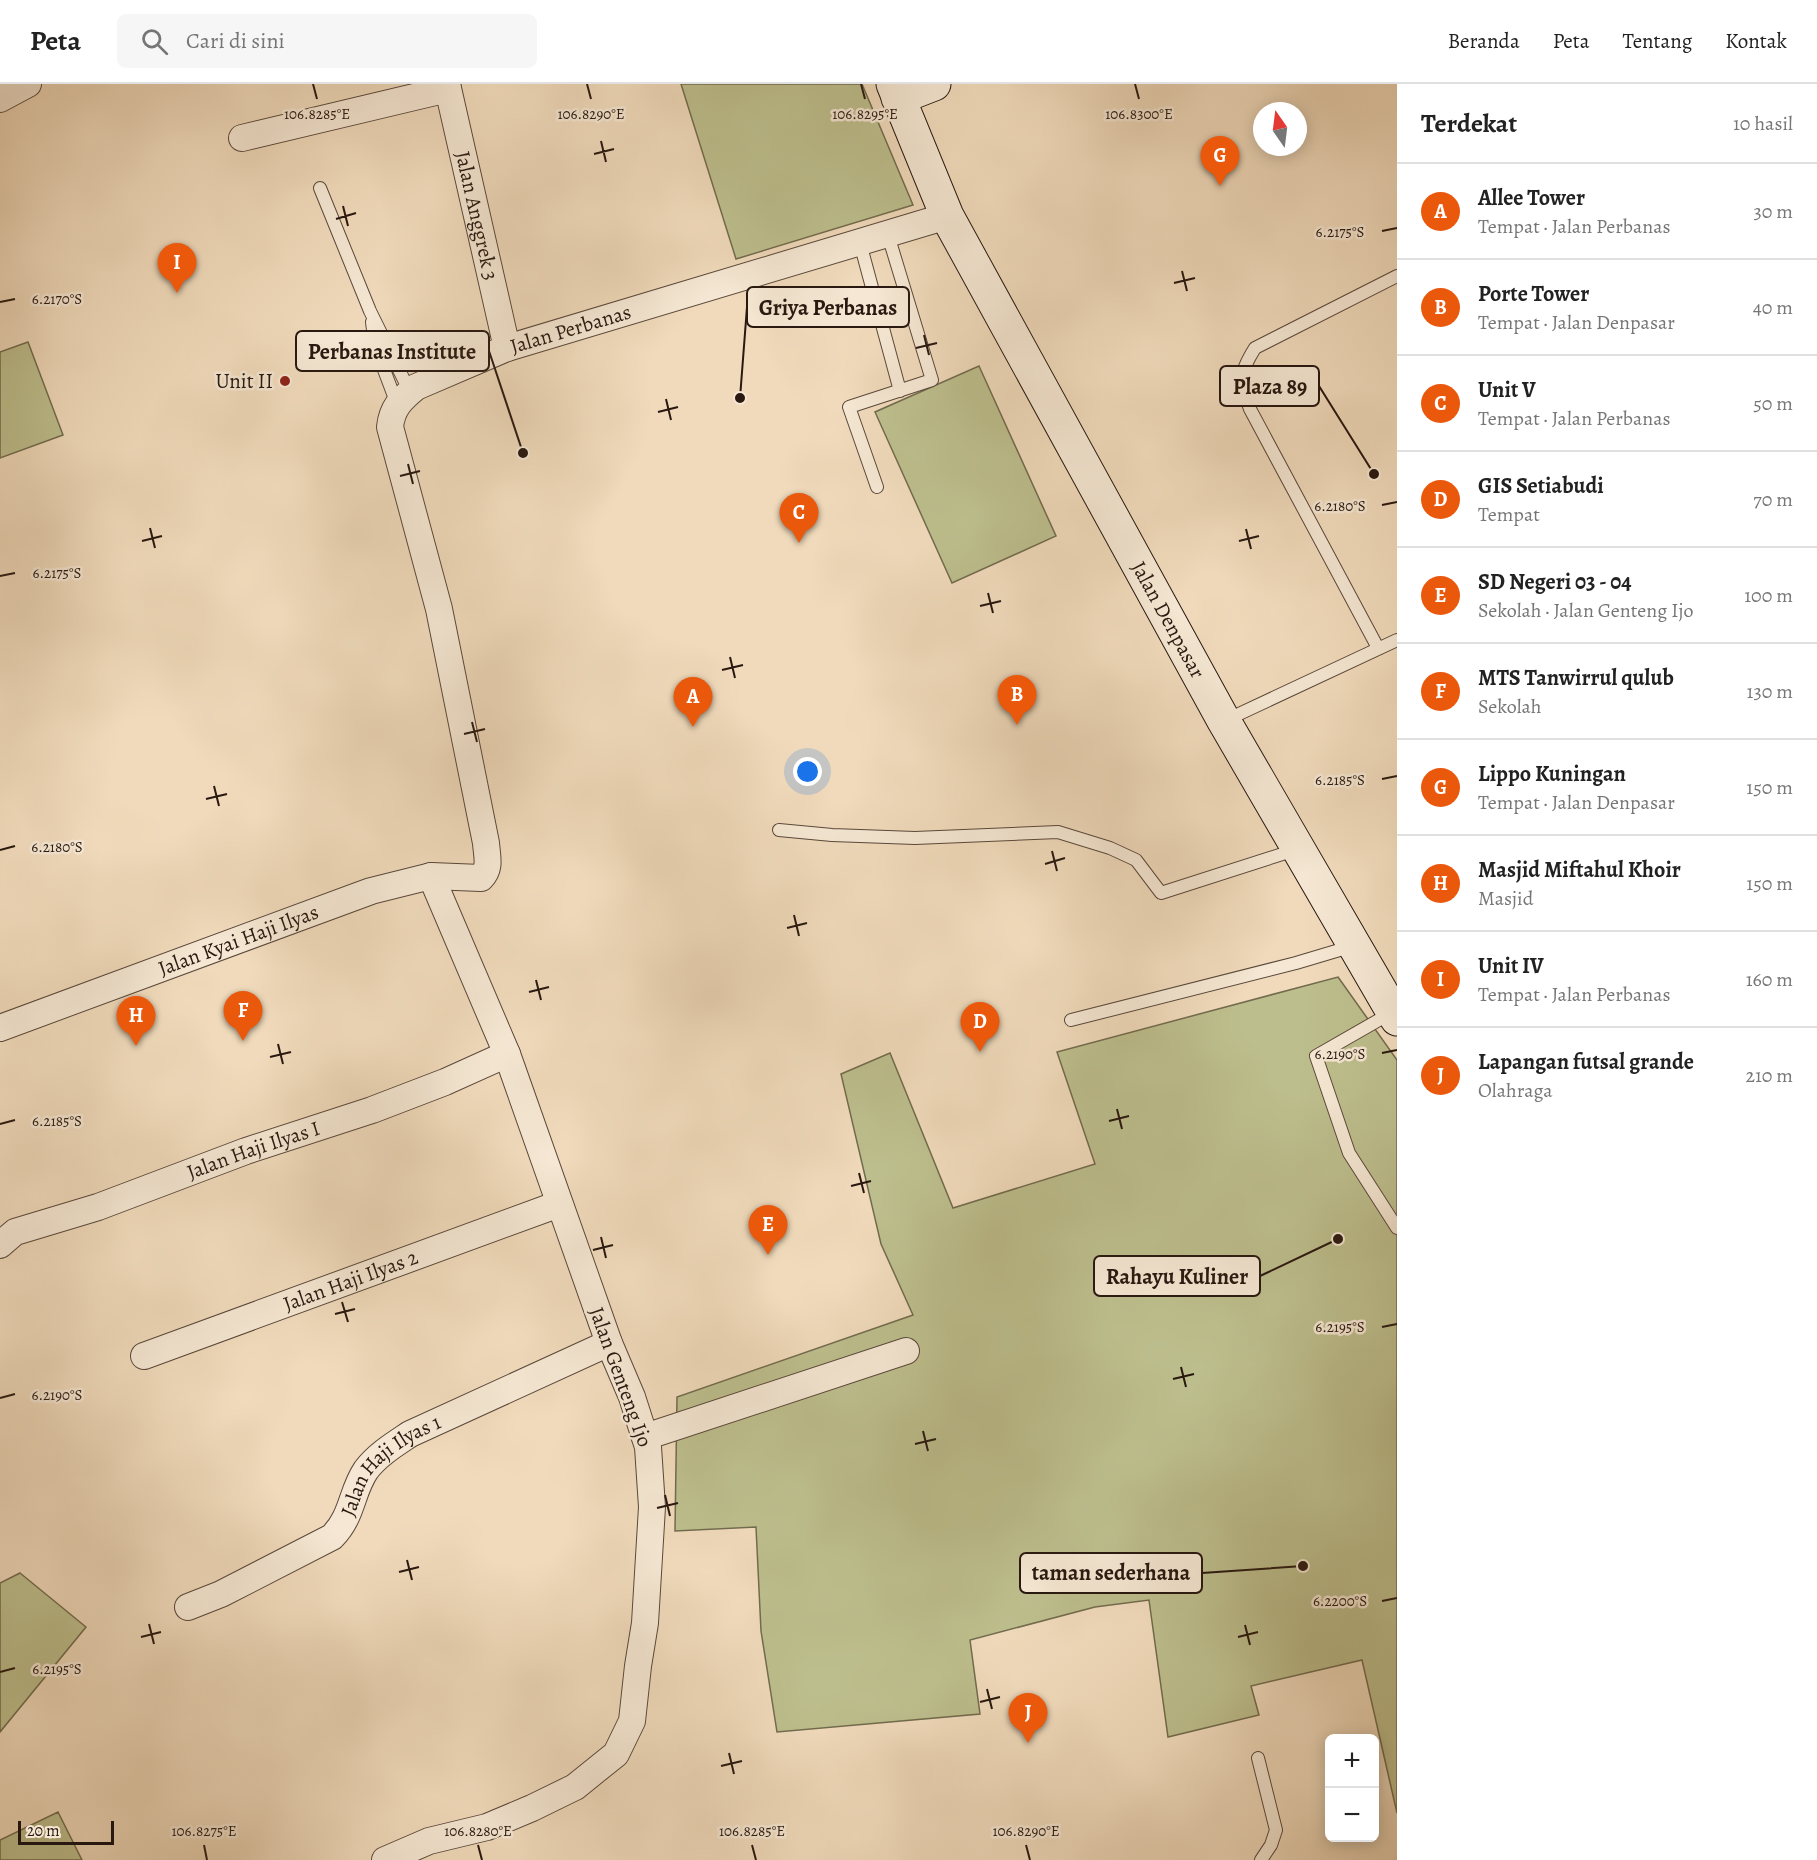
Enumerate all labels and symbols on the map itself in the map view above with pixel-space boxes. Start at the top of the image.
north arrow [1253,102,1307,156]
text: 106.8285°E [284,104,350,124]
text: 106.8290°E [557,104,625,124]
text: 106.8295°E [832,104,898,124]
text: 106.8300°E [1105,104,1173,124]
pin: G [1200,136,1240,186]
street label: Jalan Anggrek 3 [449,148,505,283]
text: 6.2175°S [1316,222,1365,242]
pin: I [158,244,196,293]
callout: Griya Perbanas [747,287,909,327]
text: 6.2170°S [32,289,82,309]
text: Griya Perbanas [759,293,897,323]
street label: Jalan Perbanas [507,298,634,360]
callout: Perbanas Institute [296,331,489,371]
text: Perbanas Institute [308,337,476,367]
callout: Plaza 89 [1220,366,1319,406]
place label: Unit II [215,367,273,395]
text: Plaza 89 [1233,372,1307,402]
marker: Unit II [278,374,292,388]
pin: C [780,494,818,543]
text: 6.2180°S [1314,496,1366,516]
street label: Jalan Denpasar [1125,556,1212,683]
text: 6.2175°S [33,563,82,583]
pin: B [998,676,1036,725]
pin: A [674,678,712,727]
your location [793,757,822,786]
text: 6.2185°S [1315,770,1365,790]
text: 6.2180°S [31,837,83,857]
street label: Jalan Kyai Haji Ilyas [154,898,322,982]
pin: F [224,992,262,1041]
pin: H [116,996,156,1046]
pin: D [960,1002,1000,1052]
text: 6.2190°S [1314,1044,1366,1064]
text: 6.2185°S [32,1111,82,1131]
street label: Jalan Haji Ilyas I [183,1114,323,1186]
pin: E [748,1206,788,1255]
street label: Jalan Haji Ilyas 2 [279,1243,422,1318]
callout: Rahayu Kuliner [1094,1256,1260,1296]
text: Rahayu Kuliner [1106,1262,1248,1292]
street label: Jalan Genteng Ijo [583,1303,659,1451]
text: 6.2195°S [1315,1317,1365,1337]
text: 6.2190°S [31,1385,83,1405]
street label: Jalan Haji Ilyas 1 [334,1408,445,1521]
callout: taman sederhana [1020,1553,1202,1593]
text: taman sederhana [1032,1558,1191,1588]
text: 6.2200°S [1313,1591,1367,1611]
text: 6.2195°S [32,1659,82,1679]
pin: J [1008,1694,1048,1743]
scale bar [18,1818,114,1846]
text: 106.8275°E [171,1821,237,1841]
text: 106.8280°E [444,1821,512,1841]
text: 106.8285°E [719,1821,785,1841]
text: 106.8290°E [992,1821,1060,1841]

